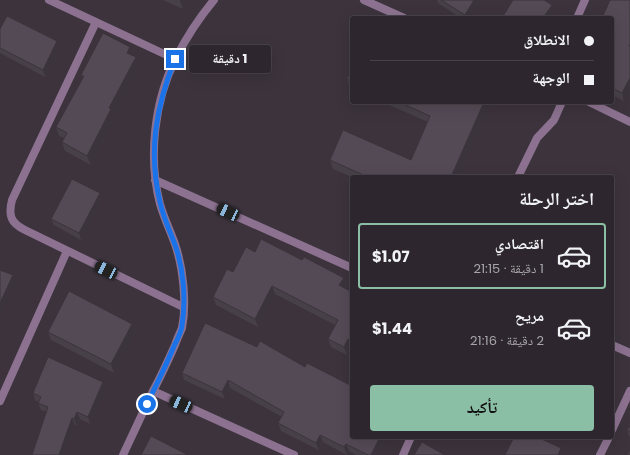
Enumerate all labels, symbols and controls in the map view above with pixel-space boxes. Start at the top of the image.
text: الانطلاق [524,29,570,50]
callout: 1 دقيقة [189,45,271,73]
text: 1 دقيقة [213,49,247,68]
route end [166,50,184,68]
text: الوجهة [532,67,570,88]
text: اختر الرحلة [519,186,594,211]
car [215,201,241,223]
text: اقتصادي [495,233,544,254]
icon: car [556,238,592,274]
text: $1.07 [372,246,410,267]
car [93,259,119,281]
text: 1 دقيقة · 21:15 [473,259,544,278]
text: مريح [515,305,544,326]
icon: car [556,310,592,346]
text: $1.44 [372,318,412,339]
text: 2 دقيقة · 21:16 [470,331,544,350]
button: تأكيد [370,385,594,431]
car [168,394,194,414]
route start [138,395,156,413]

